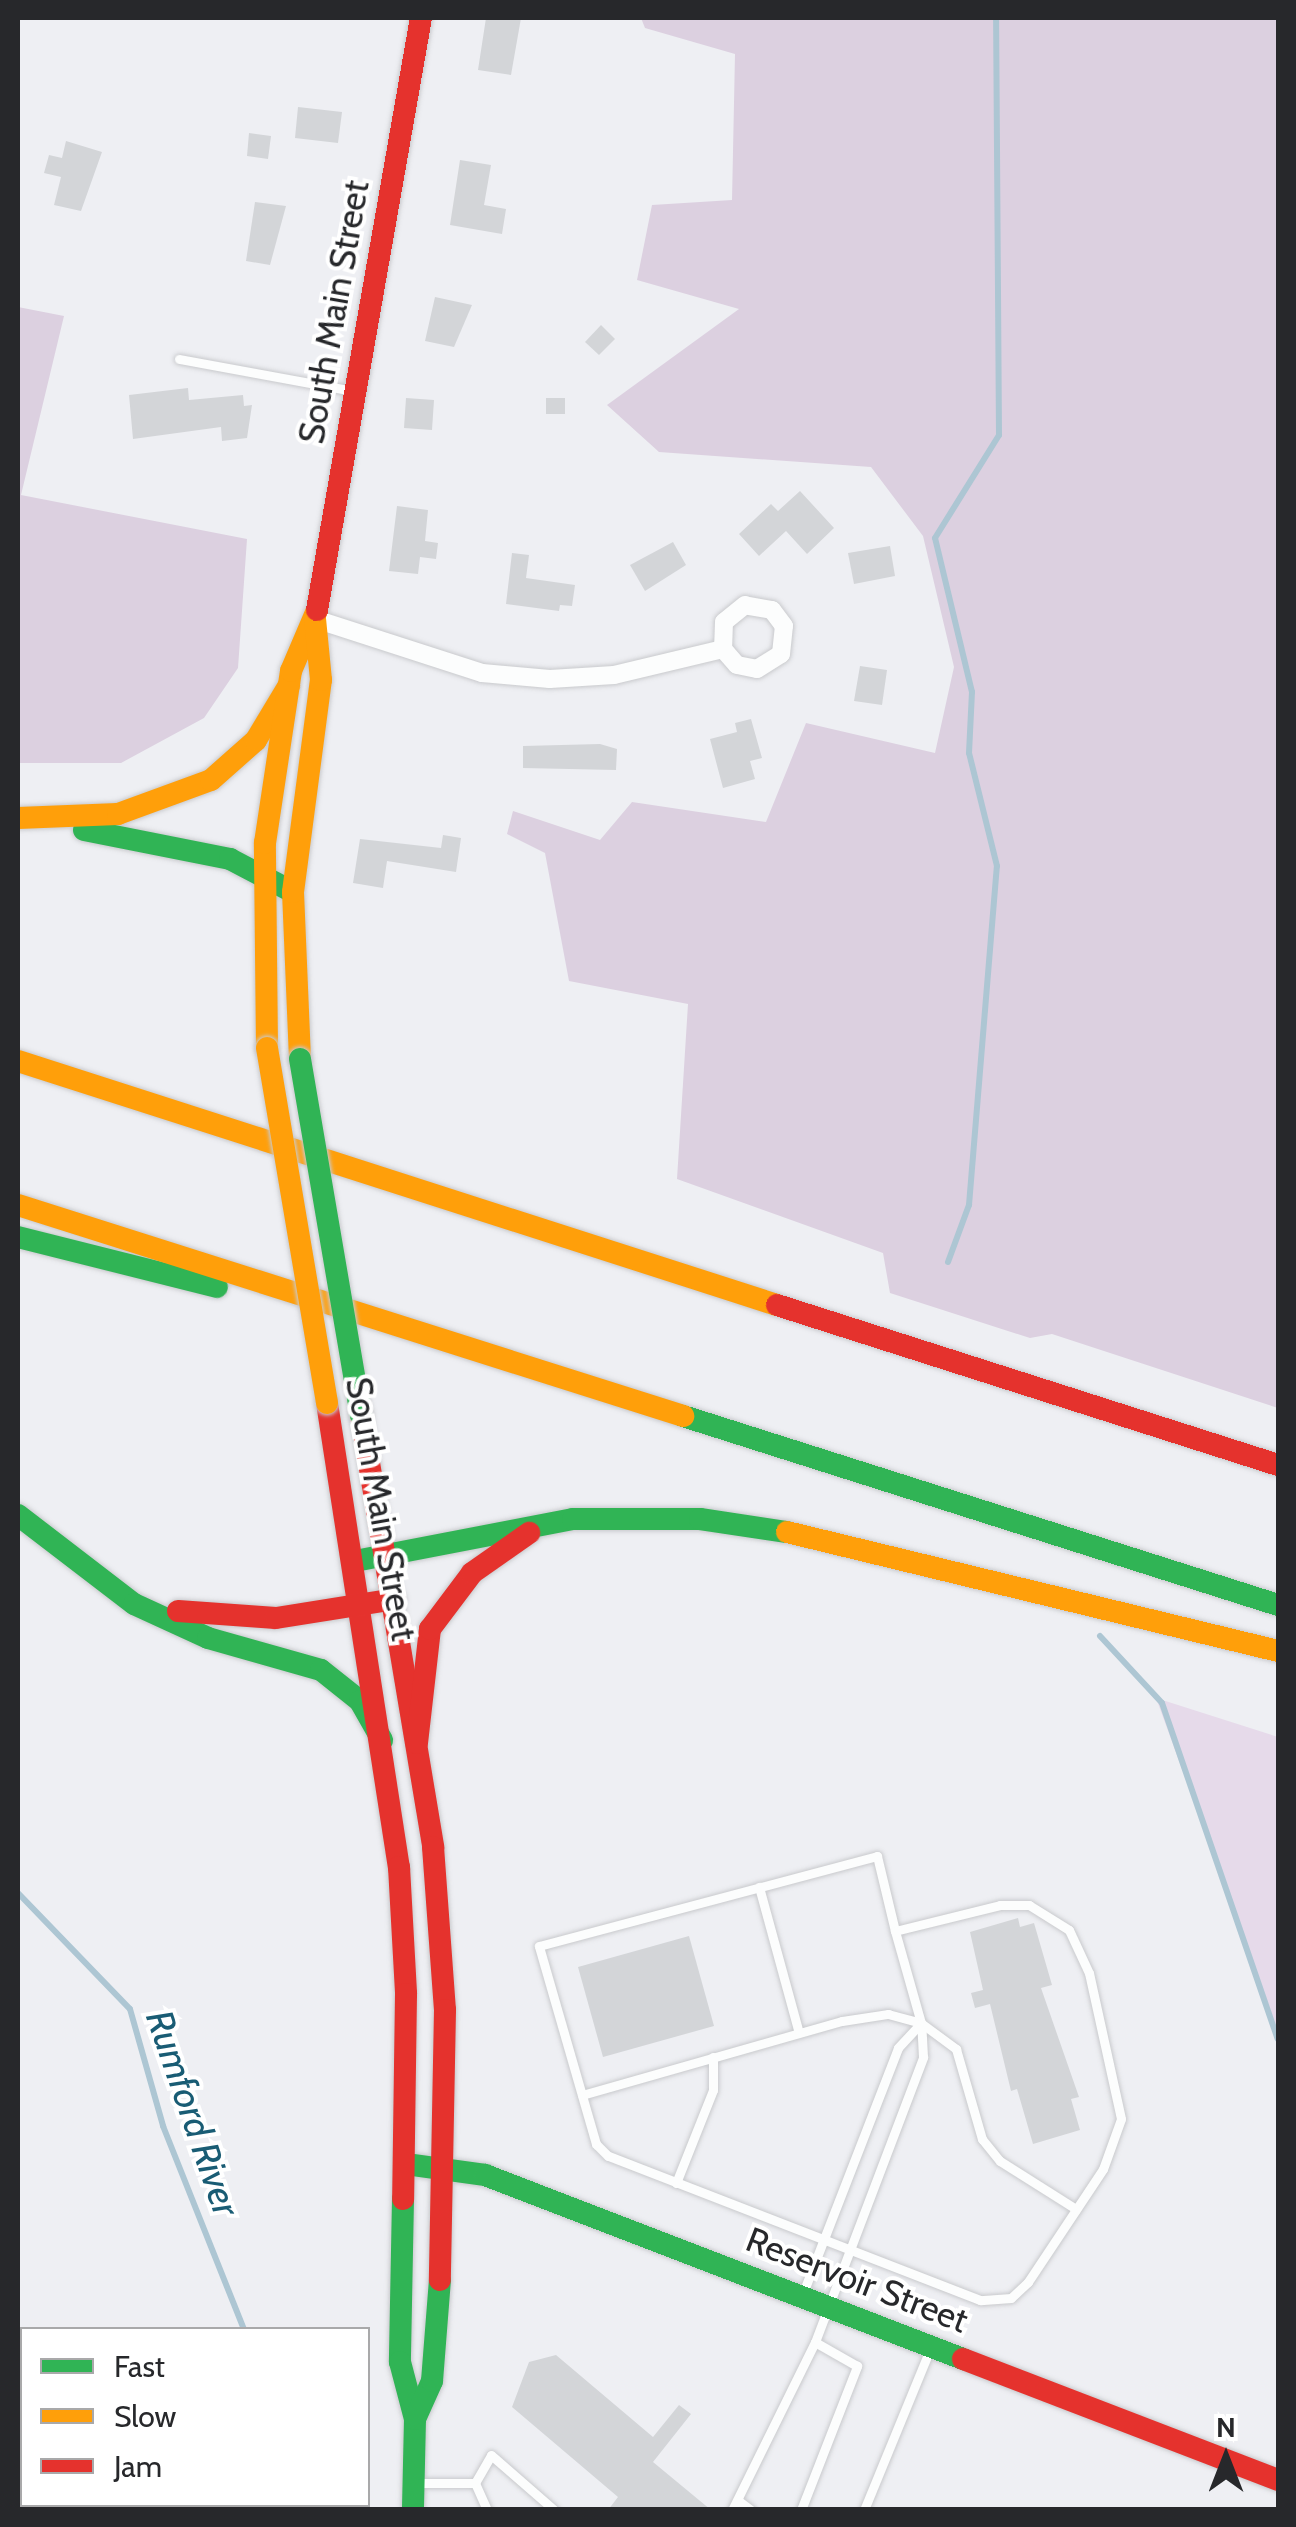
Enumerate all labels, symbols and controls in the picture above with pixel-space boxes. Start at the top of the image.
street label: South Main Street [290,177,378,447]
street label: South Main Street [337,1374,425,1644]
water label: Rumford River [136,2004,250,2222]
street label: Reservoir Street [740,2218,974,2342]
legend [20,2327,370,2507]
text: Fast [114,2348,165,2385]
text: Slow [114,2398,176,2435]
north arrow [1176,2407,1276,2507]
text: N [1216,2410,1236,2444]
text: Jam [114,2448,162,2485]

